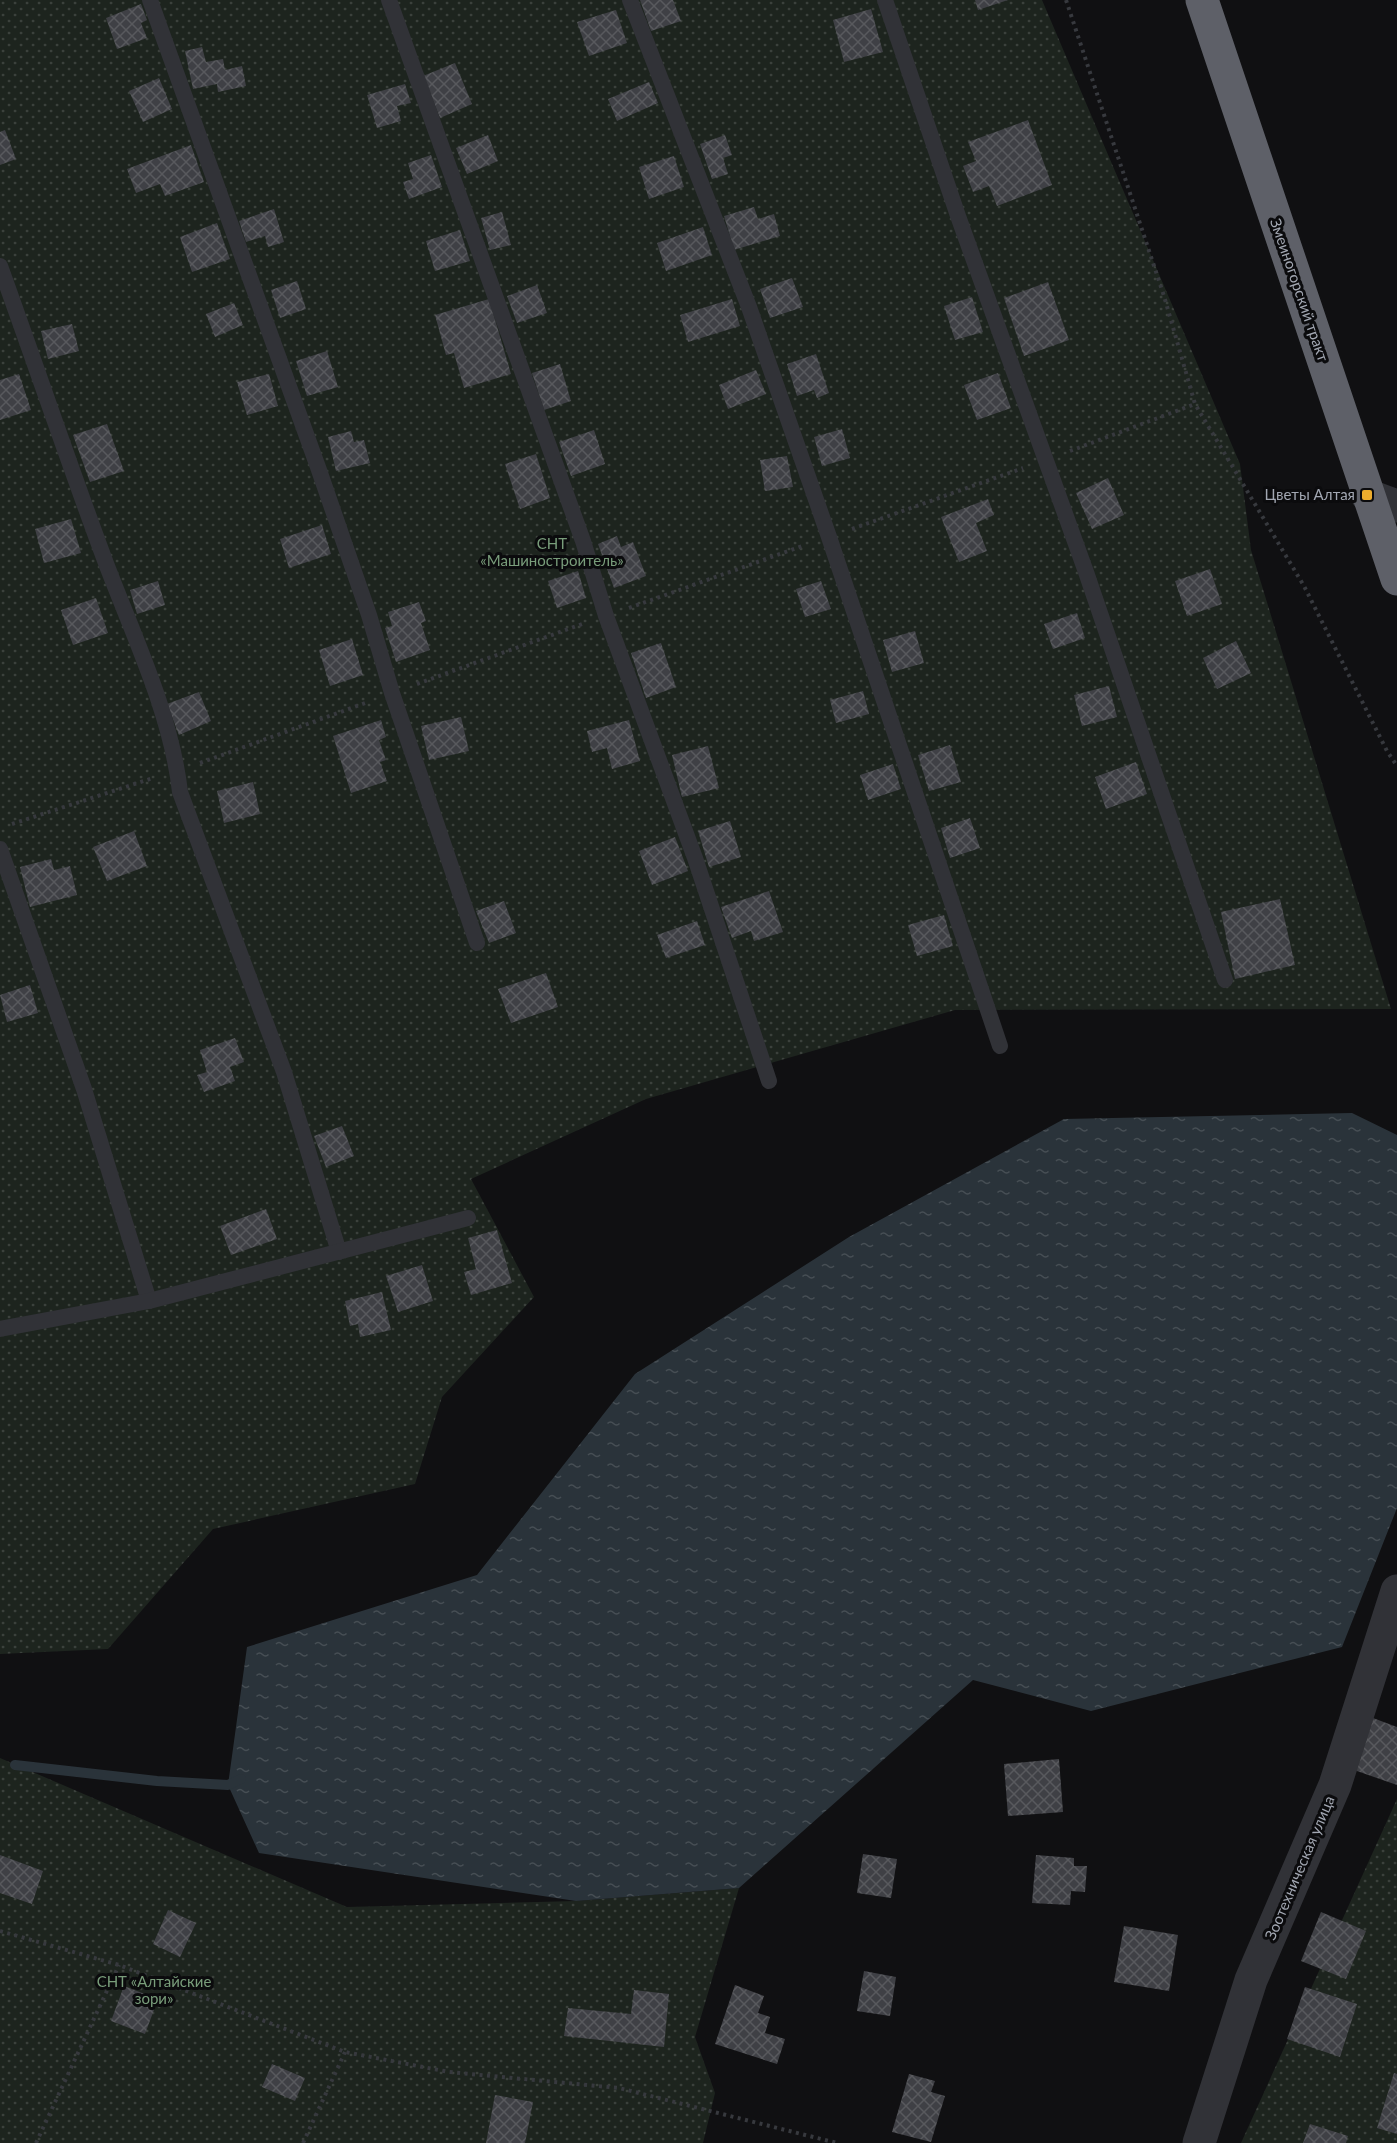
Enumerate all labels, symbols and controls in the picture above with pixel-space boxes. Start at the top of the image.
street label: Змеиногорский тракт [1267,216,1333,364]
place label: Цветы Алтая [1265,485,1355,503]
marker: Цветы Алтая [1360,488,1374,502]
park label: СНТ «Машиностроитель» [480,534,624,569]
street label: Зоотехническая улица [1260,1793,1338,1943]
park label: СНТ «Алтайские зори» [97,1972,211,2007]

